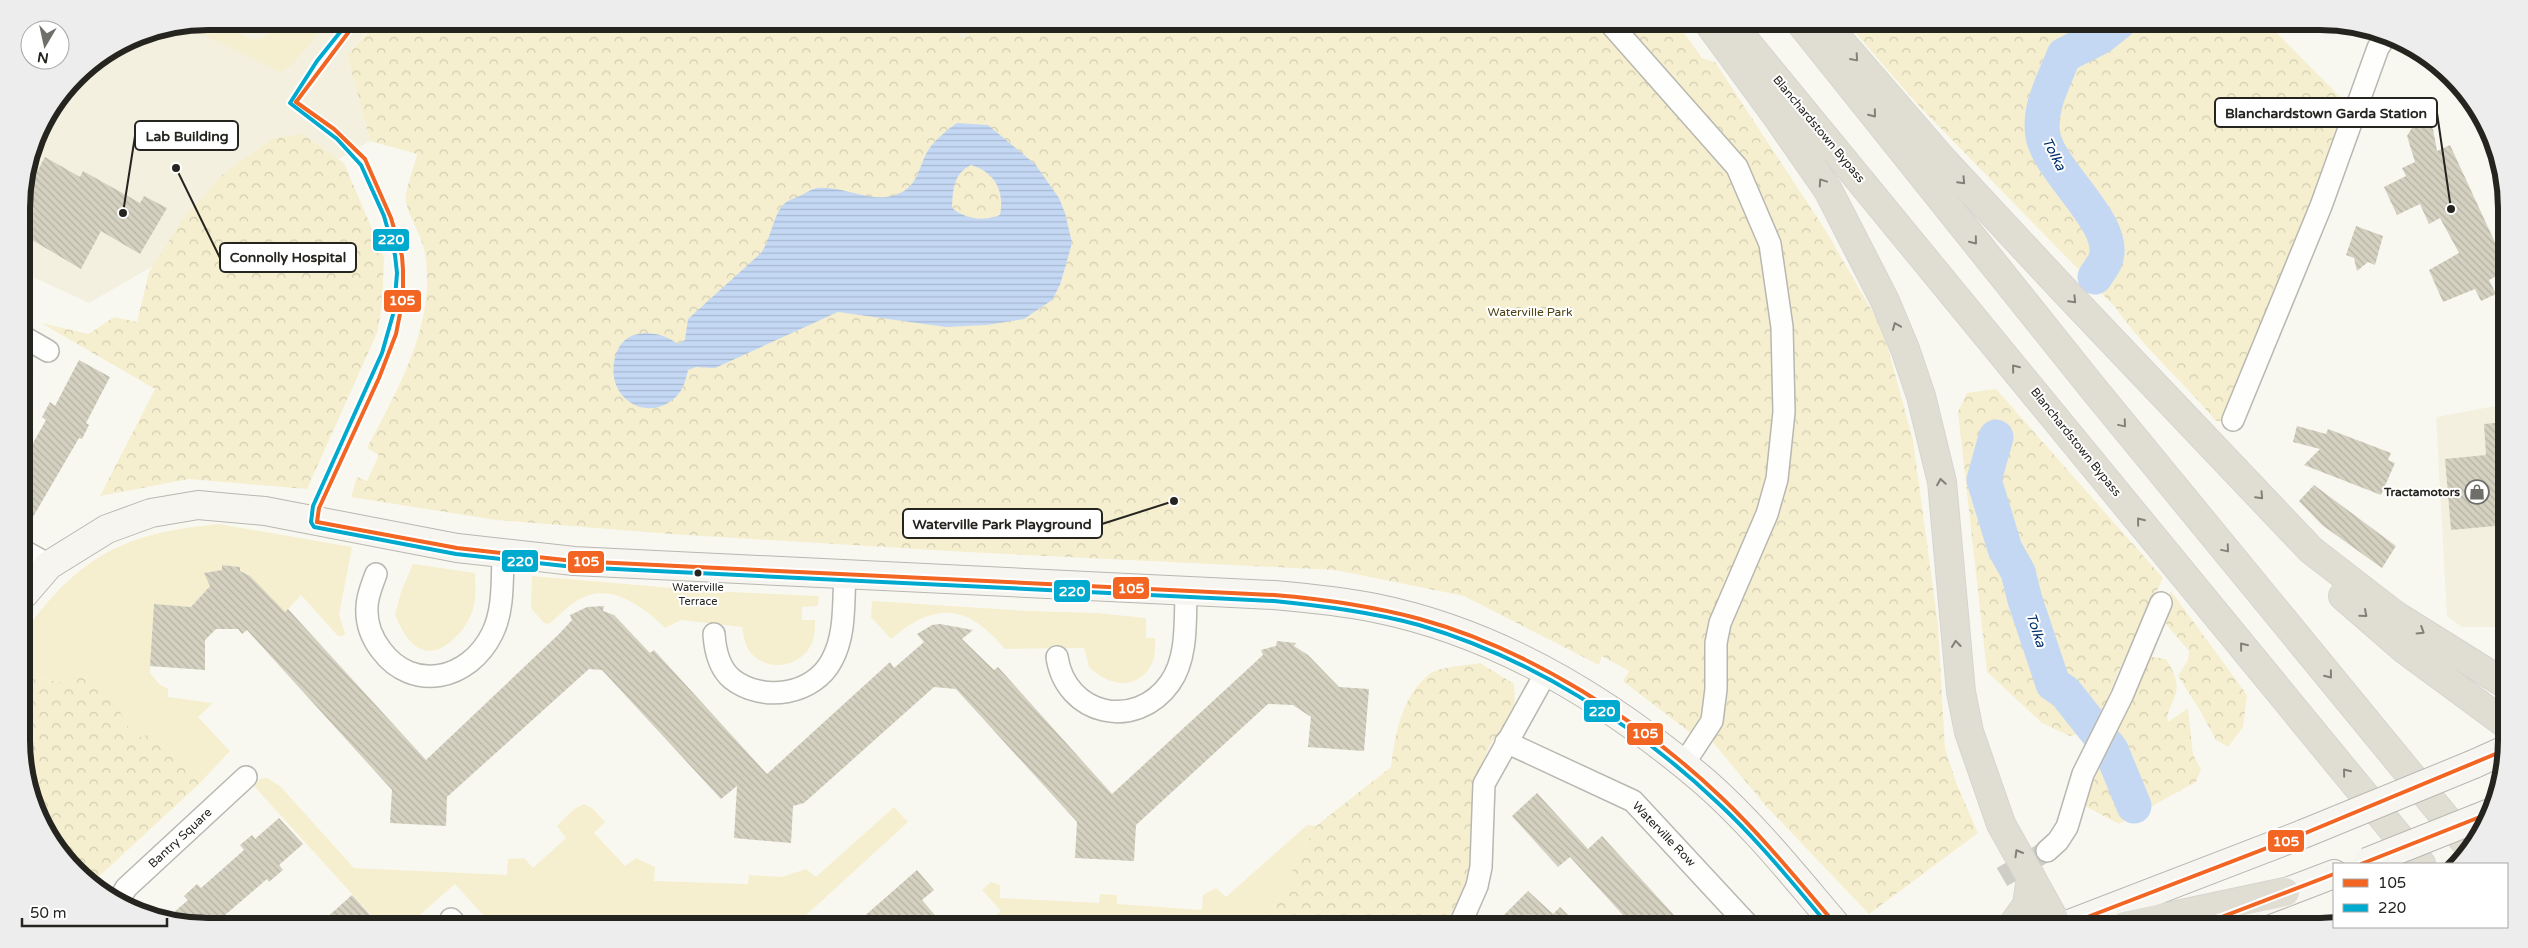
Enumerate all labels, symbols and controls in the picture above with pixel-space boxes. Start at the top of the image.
north arrow [20,20,70,70]
text: N [36,48,50,67]
one-way arrow [1849,53,1858,62]
street label: Blanchardstown Bypass [1770,73,1868,186]
callout: Blanchardstown Garda Station [2215,98,2437,127]
text: Blanchardstown Garda Station [2225,105,2427,122]
one-way arrow [1867,108,1875,117]
callout: Lab Building [135,121,238,150]
text: Lab Building [145,128,229,145]
water label: Tolka [2038,135,2070,174]
one-way arrow [1956,175,1965,184]
one-way arrow [1819,178,1828,187]
line badge: 220 [372,228,410,252]
text: 220 [378,231,404,248]
one-way arrow [1968,236,1977,245]
callout: Connolly Hospital [220,243,356,272]
text: Connolly Hospital [230,249,346,266]
line badge: 105 [383,289,422,313]
text: 105 [389,292,415,309]
one-way arrow [2067,294,2076,303]
park label: Waterville Park [1487,305,1573,319]
one-way arrow [1892,322,1902,331]
one-way arrow [2012,365,2020,374]
street label: Blanchardstown Bypass [2028,385,2124,499]
one-way arrow [2117,418,2125,427]
one-way arrow [1937,477,1947,486]
shop icon: Tractamotors [2464,479,2490,505]
place label: Tractamotors [2383,485,2460,499]
one-way arrow [2254,490,2263,499]
callout: Waterville Park Playground [903,509,1102,538]
text: Waterville Park Playground [912,516,1092,533]
one-way arrow [2137,517,2146,526]
one-way arrow [2221,544,2230,553]
line badge: 220 [501,549,539,573]
line badge: 105 [567,550,605,574]
text: 220 [507,553,533,570]
text: 105 [573,553,599,570]
marker: Waterville Terrace [693,568,703,578]
line badge: 105 [1112,576,1150,600]
line badge: 220 [1053,579,1091,603]
text: 105 [1118,580,1144,597]
place label: Waterville Terrace [672,581,724,608]
text: 220 [1059,583,1085,600]
one-way arrow [2358,608,2367,617]
water label: Tolka [2023,611,2050,650]
one-way arrow [2415,625,2424,634]
one-way arrow [1951,639,1962,647]
one-way arrow [2240,643,2249,652]
one-way arrow [2323,670,2332,679]
line badge: 220 [1583,699,1621,723]
text: 220 [1589,703,1615,720]
line badge: 105 [1626,722,1664,746]
text: 105 [1632,725,1658,742]
one-way arrow [2342,769,2351,778]
street label: Waterville Row [1630,799,1699,870]
street label: Bantry Square [146,805,215,871]
line badge: 105 [2267,829,2305,853]
text: 105 [2273,833,2299,850]
one-way arrow [2014,849,2024,858]
legend [2333,863,2508,928]
text: 105 [2378,874,2406,892]
scale bar [22,896,168,928]
text: 220 [2378,899,2406,917]
text: 50 m [30,904,67,922]

